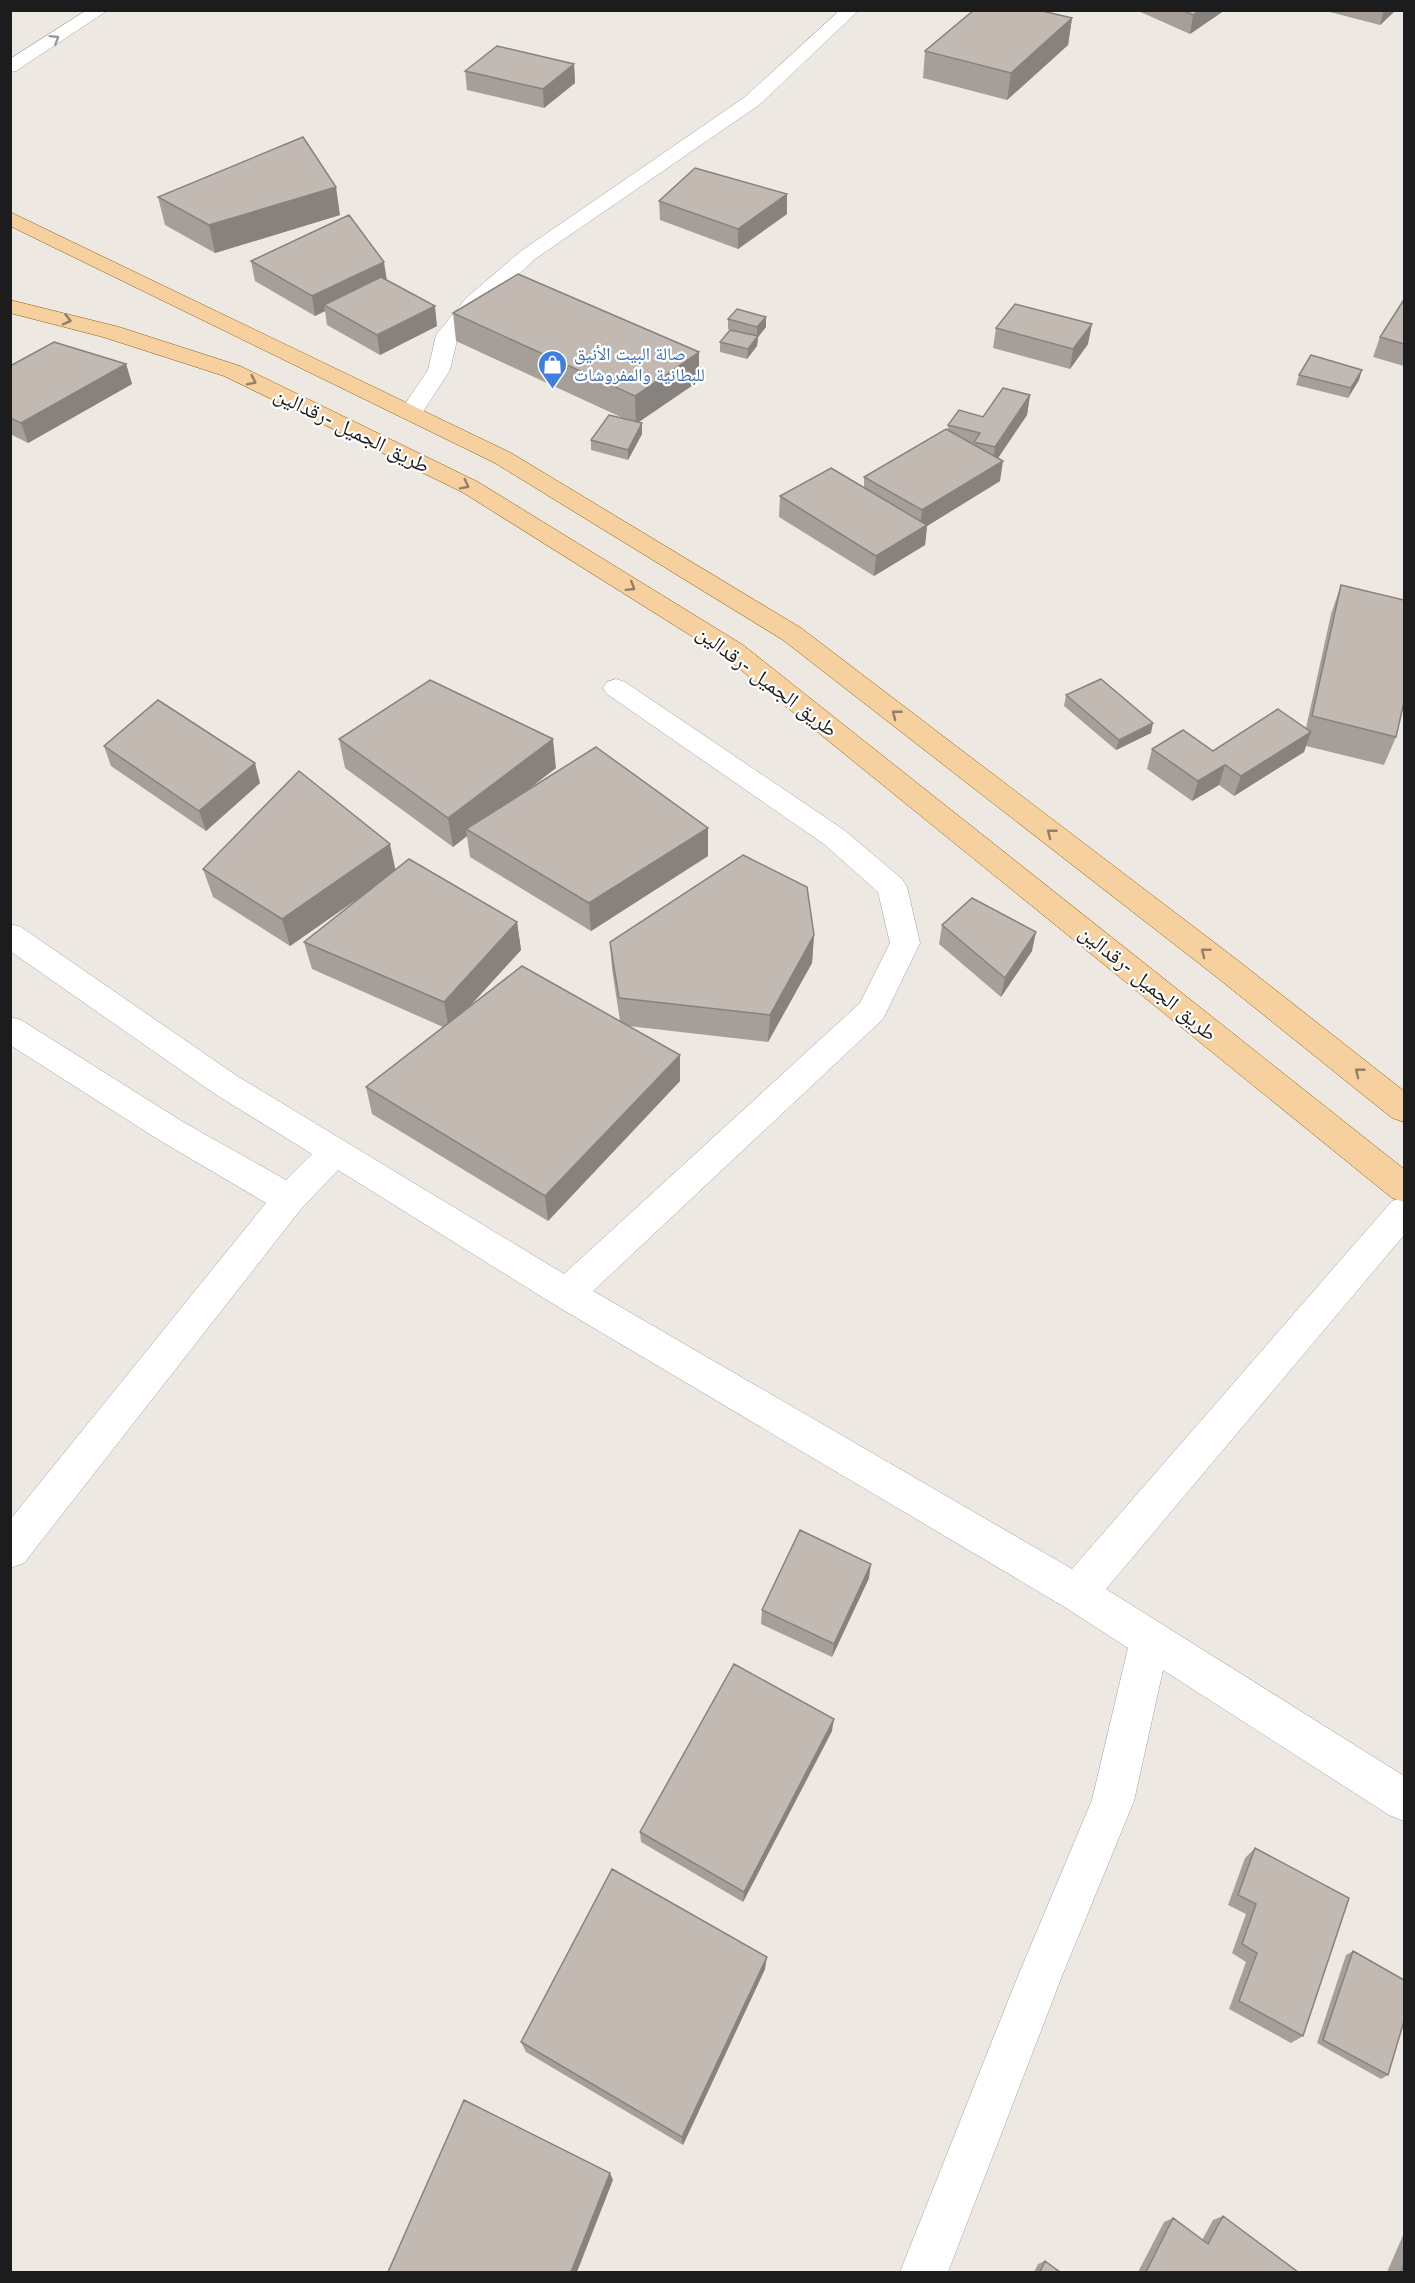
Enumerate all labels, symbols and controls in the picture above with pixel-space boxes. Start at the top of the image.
one-way arrow [49,34,59,46]
one-way arrow [62,313,72,326]
place label: صالة البيت الأنيق للبطانية والمفروشات [574,344,705,386]
shop icon: صالة البيت الأنيق للبطانية والمفروشات [537,348,569,390]
one-way arrow [246,373,257,385]
street label: طريق الجميل -رقدالين [270,382,434,479]
one-way arrow [459,478,470,489]
one-way arrow [625,579,635,591]
street label: طريق الجميل -رقدالين [691,620,842,743]
one-way arrow [892,710,903,721]
one-way arrow [1047,829,1058,840]
street label: طريق الجميل -رقدالين [1074,920,1222,1047]
one-way arrow [1201,948,1212,959]
one-way arrow [1354,1069,1365,1080]

